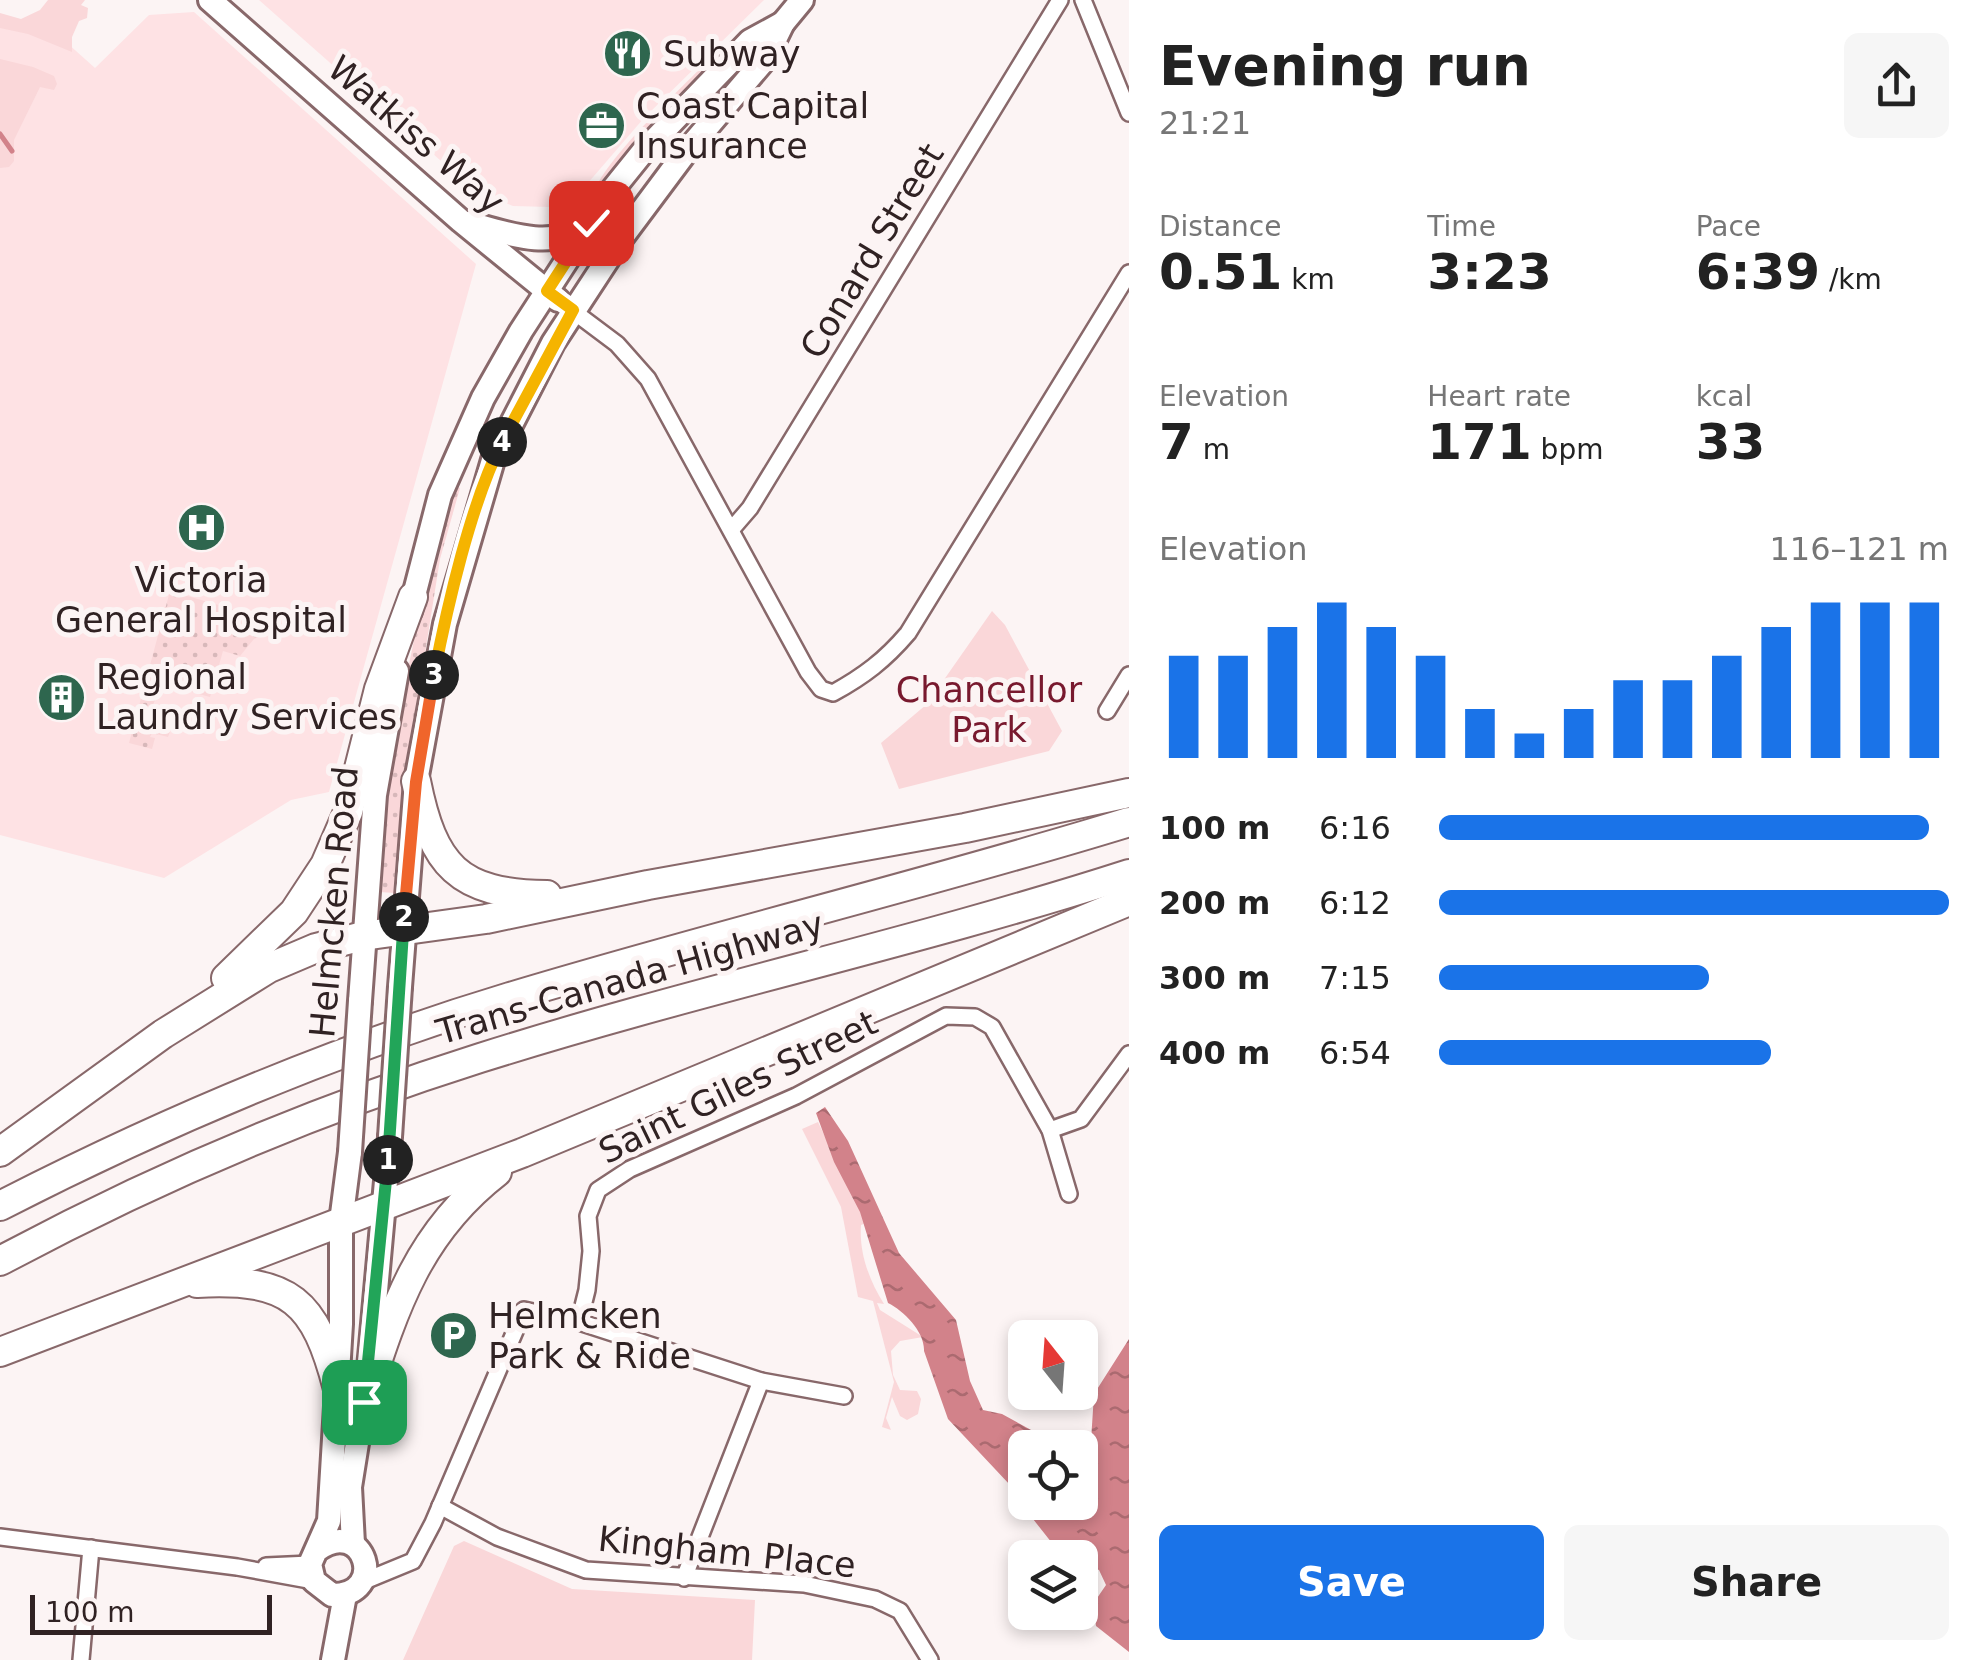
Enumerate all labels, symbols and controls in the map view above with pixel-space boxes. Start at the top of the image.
restaurant icon: Subway [602,28,654,80]
button: share [1844,33,1949,138]
place label: Subway [663,34,800,74]
text: Evening run [1159,34,1531,98]
street label: Watkiss Way [320,48,512,222]
place label: Coast Capital Insurance [636,86,869,166]
office icon: Coast Capital Insurance [575,100,627,152]
text: 21:21 [1159,104,1251,142]
street label: Conard Street [792,137,952,365]
pin [549,181,634,266]
icon: check [564,196,619,251]
text: Distance [1159,210,1281,243]
text: Time [1427,210,1496,243]
text: Pace [1696,210,1761,243]
text: 0.51 [1159,243,1282,301]
text: 3:23 [1427,243,1552,301]
text: 6:39 [1696,243,1820,301]
text: km [1282,263,1335,296]
text: /km [1820,263,1882,296]
text: Elevation [1159,380,1289,413]
text: Heart rate [1427,380,1571,413]
text: kcal [1696,380,1752,413]
text: 7 [1159,413,1194,471]
text: 171 [1427,413,1532,471]
text: 33 [1696,413,1765,471]
pin: 4 [477,417,527,467]
text: 4 [492,425,512,458]
text: m [1194,433,1230,466]
text: bpm [1532,433,1603,466]
hospital icon: Victoria General Hospital [175,502,227,554]
text: Elevation [1159,530,1308,568]
text: 116–121 m [1770,530,1949,568]
place label: Victoria General Hospital [55,560,347,640]
pin: 3 [409,650,459,700]
place label: Regional Laundry Services [96,657,397,737]
text: 3 [424,658,444,691]
park label: Chancellor Park [896,670,1083,750]
building icon: Regional Laundry Services [35,671,87,723]
street label: Helmcken Road [302,764,366,1040]
text: 100 m [1159,809,1270,847]
text: 6:16 [1319,809,1391,847]
text: 200 m [1159,884,1270,922]
text: 6:12 [1319,884,1391,922]
pin: 2 [379,892,429,942]
text: 2 [394,900,414,933]
street label: Trans-Canada Highway [431,904,828,1053]
text: 300 m [1159,959,1270,997]
text: 7:15 [1319,959,1391,997]
street label: Saint Giles Street [593,1002,883,1172]
text: 400 m [1159,1034,1270,1072]
text: 6:54 [1319,1034,1391,1072]
pin: 1 [363,1135,413,1185]
text: 1 [378,1143,398,1176]
place label: Helmcken Park & Ride [488,1296,691,1376]
parking icon: Helmcken Park & Ride [427,1310,479,1362]
north arrow [1008,1320,1098,1410]
map controls [1008,1320,1098,1630]
pin [322,1360,407,1445]
icon: arrive [337,1375,392,1430]
button: locate [1008,1430,1098,1520]
street label: Kingham Place [596,1519,858,1585]
button: Save [1159,1525,1544,1640]
button: Share [1564,1525,1949,1640]
button: layers [1008,1540,1098,1630]
scale bar [30,1590,272,1634]
text: 100 m [45,1596,135,1629]

